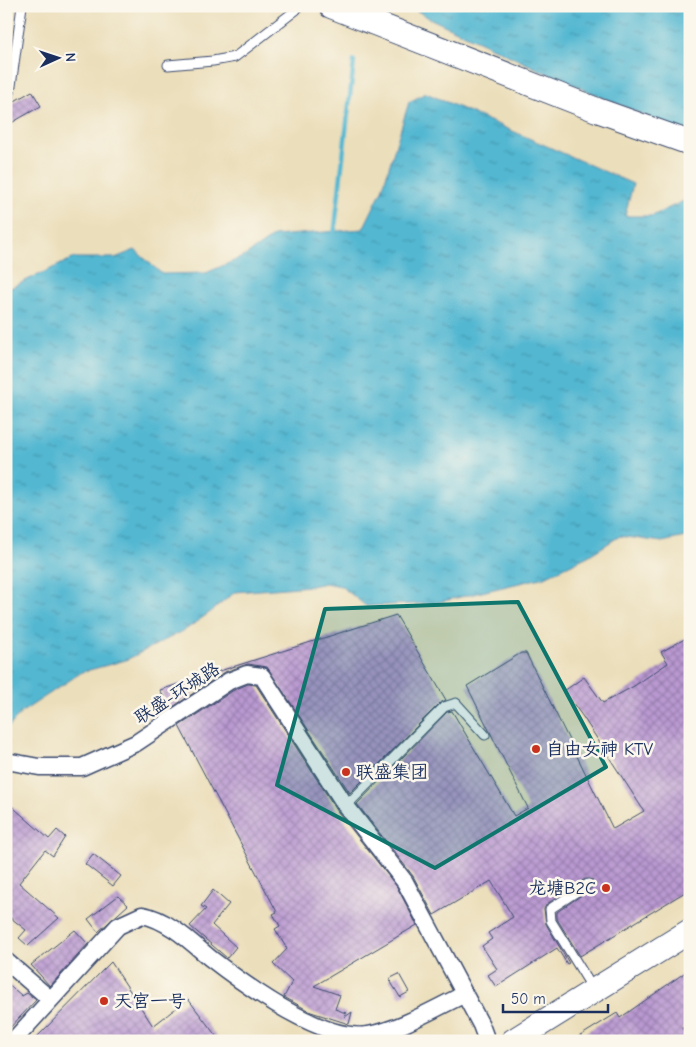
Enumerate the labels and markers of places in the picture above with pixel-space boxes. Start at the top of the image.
place label: 自由女神 KTV [546,739,653,760]
marker: 自由女神 KTV [530,743,542,755]
place label: 联盛集团 [356,762,428,783]
marker: 联盛集团 [340,766,352,778]
place label: 龙塘B2C [528,878,596,899]
marker: 龙塘B2C [600,882,612,894]
place label: 天宫一号 [114,991,186,1012]
marker: 天宫一号 [98,995,110,1007]

